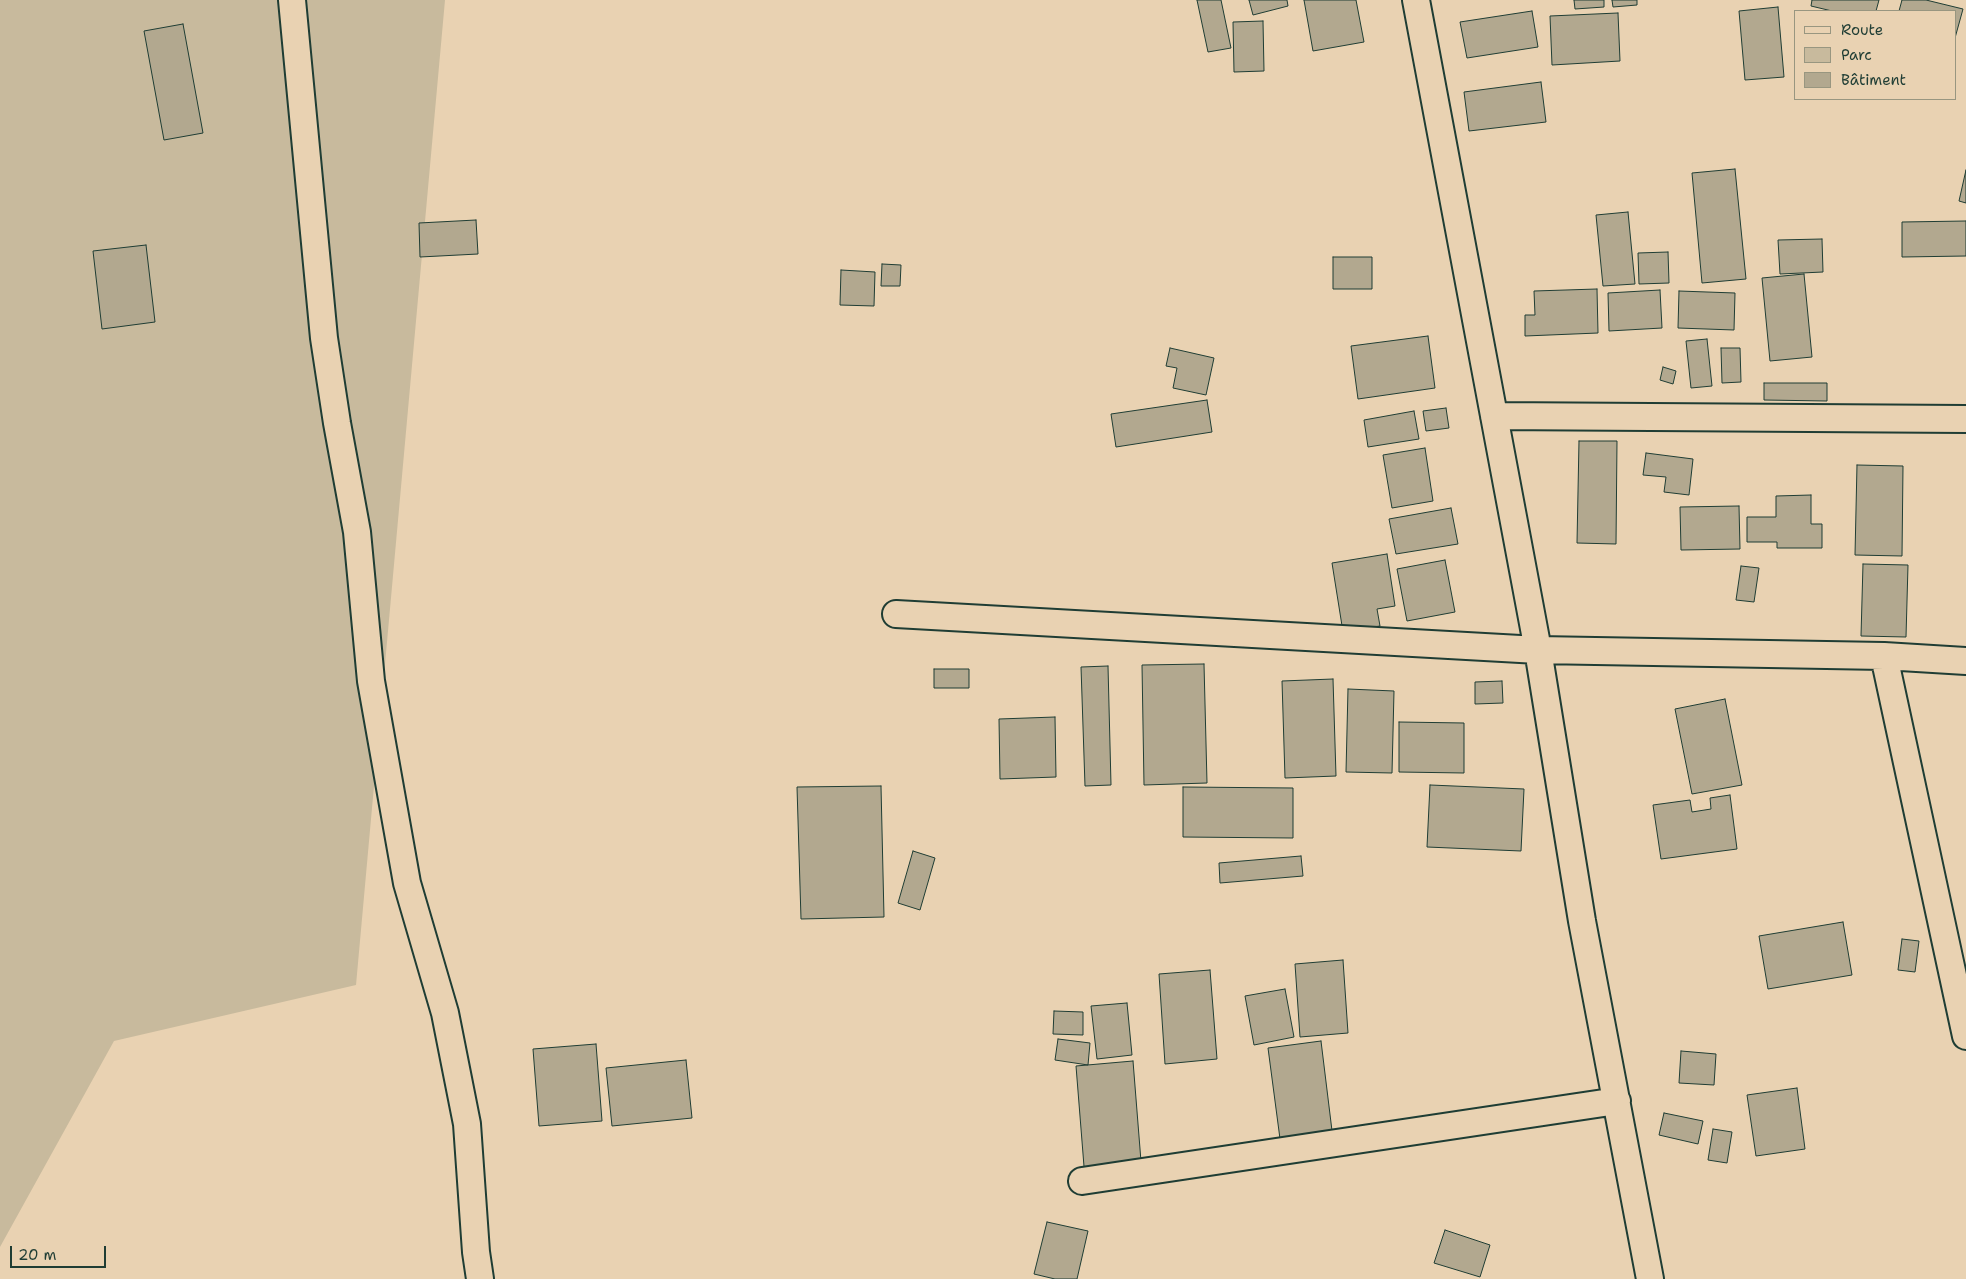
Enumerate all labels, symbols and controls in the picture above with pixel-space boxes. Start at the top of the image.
legend [1794,10,1956,100]
text: Route [1841,20,1883,40]
text: Parc [1841,45,1872,65]
text: Bâtiment [1841,70,1906,90]
scale bar [12,1236,109,1268]
text: 20 m [18,1245,57,1265]

